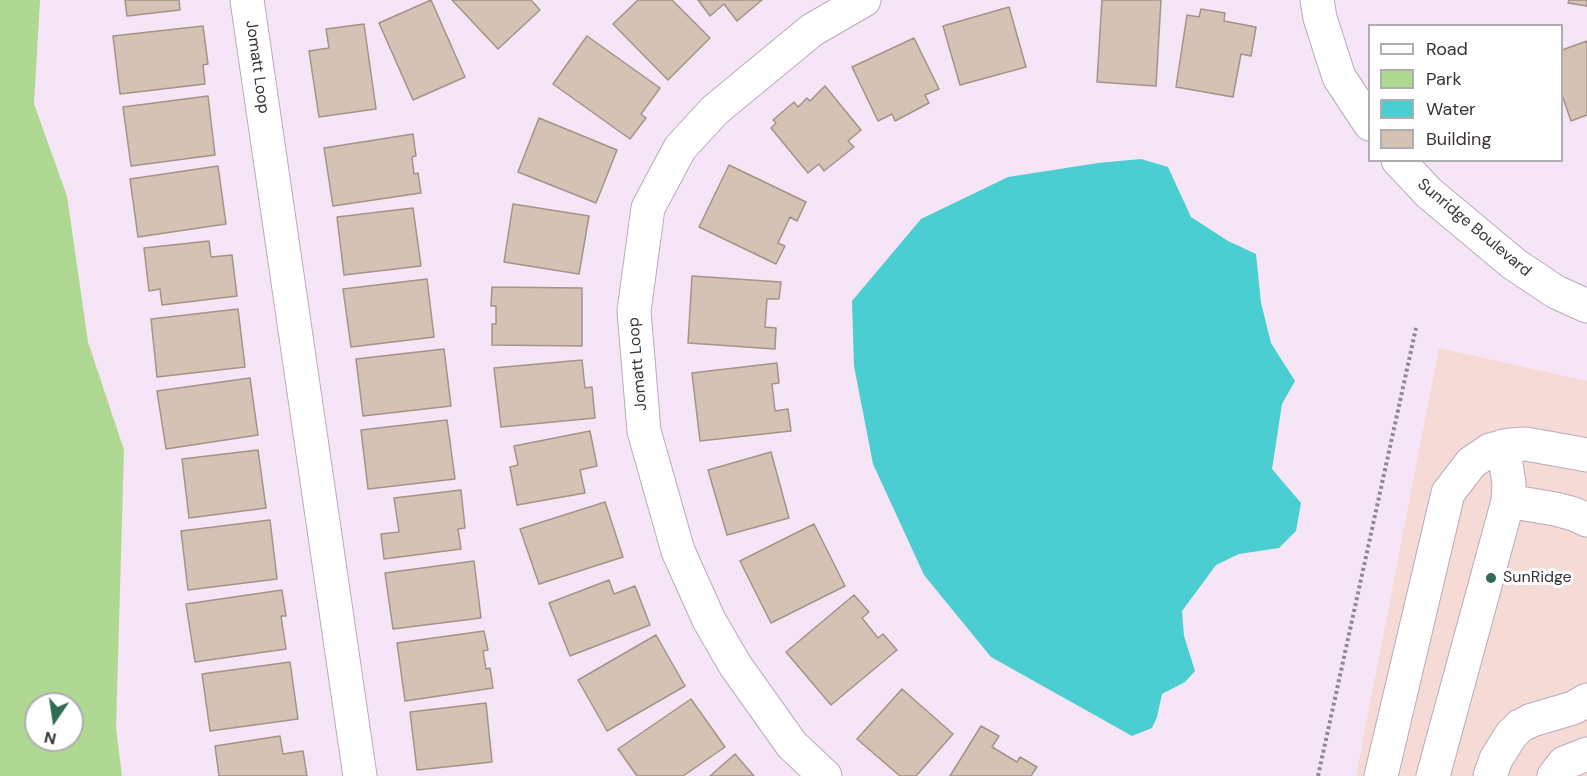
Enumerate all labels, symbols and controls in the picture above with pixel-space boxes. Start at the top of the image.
street label: Jomatt Loop [241,19,273,115]
legend [1368,24,1563,162]
text: Road [1426,37,1468,61]
text: Park [1426,67,1462,91]
text: Water [1426,97,1476,121]
text: Building [1426,127,1491,151]
street label: Sunridge Boulevard [1413,175,1535,281]
street label: Jomatt Loop [624,316,652,412]
place label: SunRidge [1503,568,1572,588]
marker: SunRidge [1484,571,1498,585]
north arrow [24,692,84,752]
text: N [42,727,58,750]

